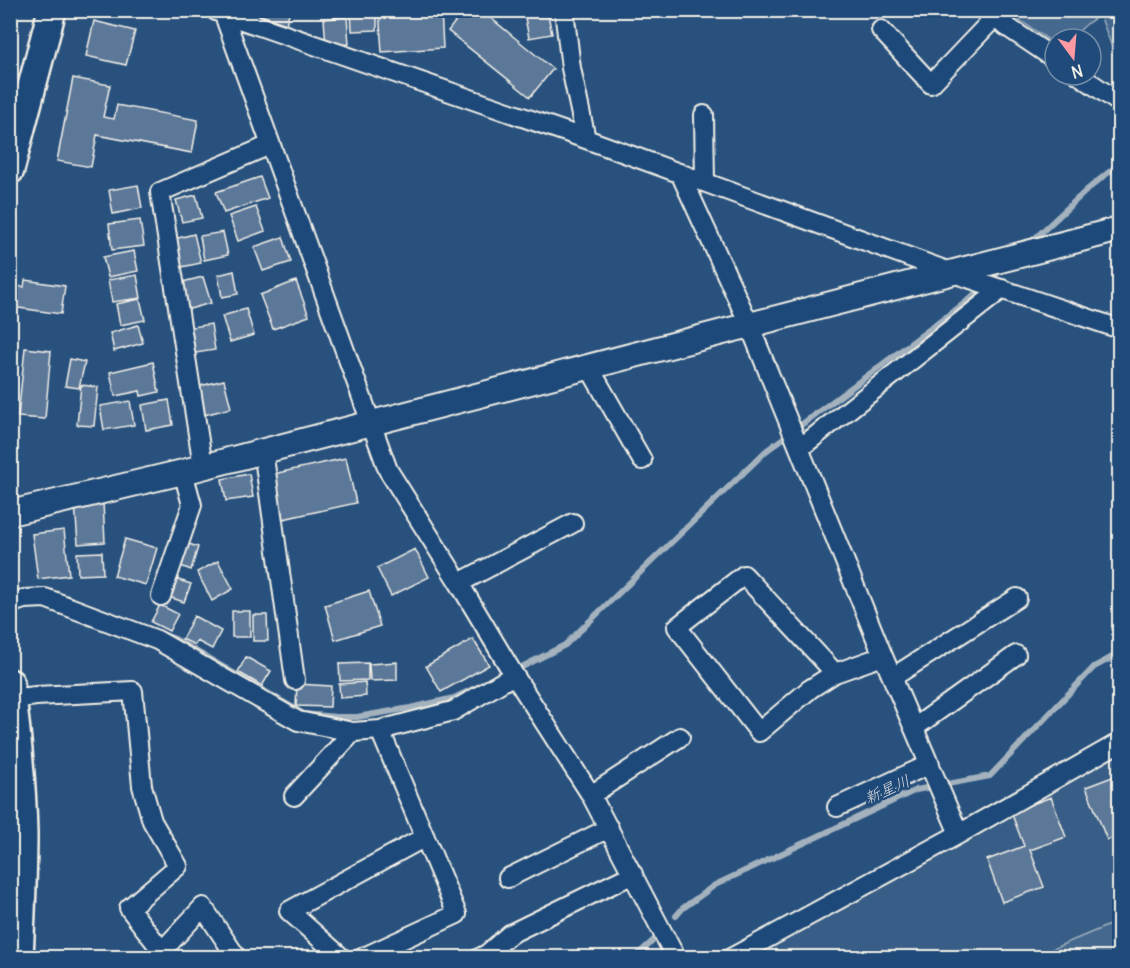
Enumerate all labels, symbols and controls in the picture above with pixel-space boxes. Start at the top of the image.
north arrow [1043,27,1103,87]
text: N [1069,60,1085,83]
water label: 新星川 [861,770,913,808]

